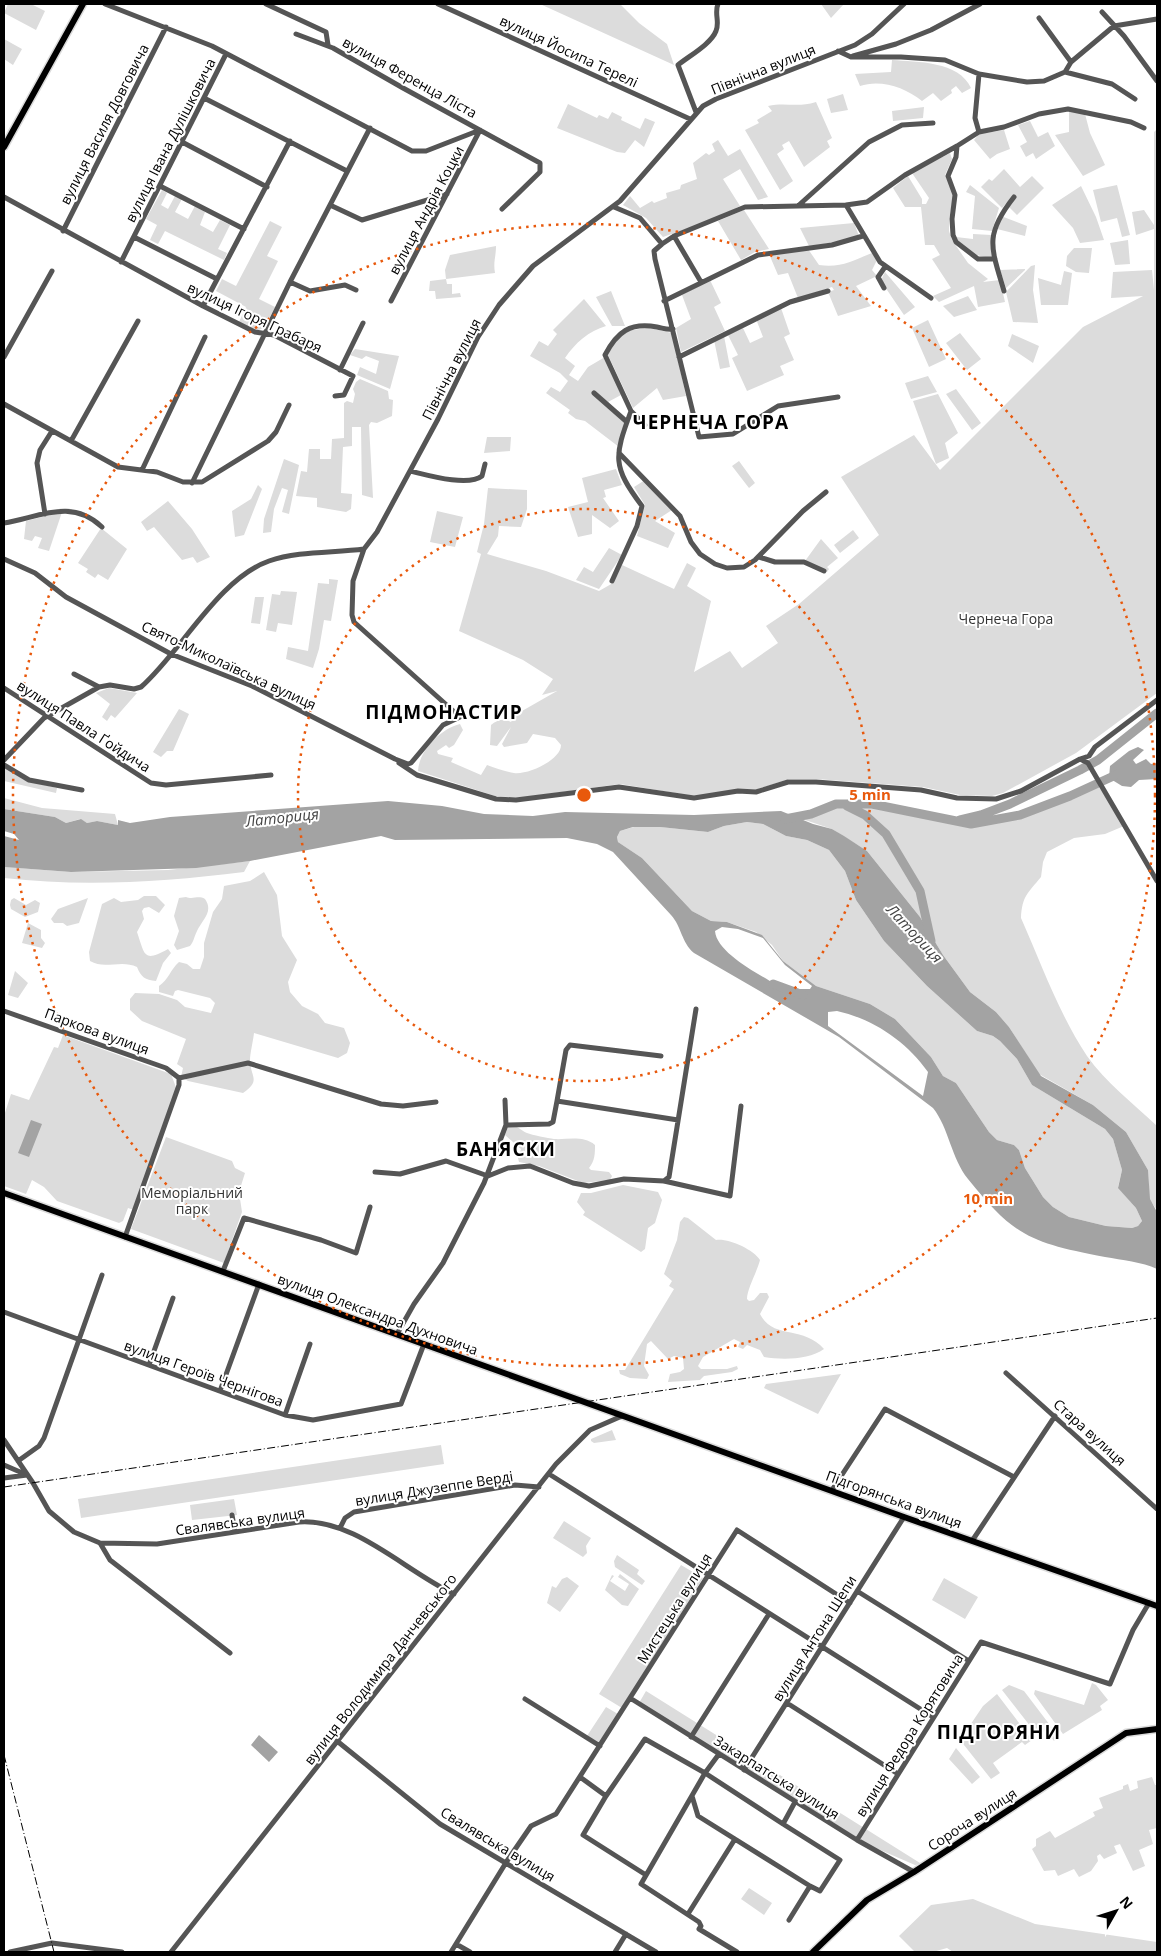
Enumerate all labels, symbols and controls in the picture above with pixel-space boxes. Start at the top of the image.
street label: вулиця Йосипа Терелі [497,11,641,91]
street label: вулиця Ференца Ліста [339,32,481,122]
street label: Північна вулиця [708,39,818,99]
street label: вулиця Василя Довговича [55,41,153,207]
street label: вулиця Івана Дулішковича [120,55,220,225]
street label: вулиця Андрія Коцки [384,142,468,278]
street label: вулиця Ігоря Грабаря [185,277,325,357]
street label: Північна вулиця [417,315,485,423]
district label: ЧЕРНЕЧА ГОРА [633,409,789,435]
park label: Чернеча Гора [959,609,1053,628]
street label: Свято-Миколаївська вулиця [139,616,319,714]
street label: вулиця Павла Ґойдича [14,676,154,776]
district label: ПІДМОНАСТИР [365,699,523,725]
text: 5 min [849,784,891,804]
centre of rings [575,786,593,804]
water label: Латориця [243,803,320,831]
water label: Латориця [882,898,948,967]
street label: Паркова вулиця [42,1003,152,1059]
district label: БАНЯСКИ [456,1136,556,1162]
park label: Меморіальний парк [141,1183,243,1218]
text: 10 min [963,1188,1013,1208]
street label: вулиця Олександра Духновича [275,1269,481,1359]
street label: вулиця Героїв Чернігова [122,1335,286,1411]
street label: Стара вулиця [1050,1394,1130,1470]
street label: вулиця Джузеппе Верді [354,1466,514,1510]
street label: Підгорянська вулиця [823,1466,965,1532]
street label: Свалявська вулиця [174,1503,306,1539]
street label: Мистецька вулиця [632,1549,716,1667]
street label: вулиця Володимира Данчевського [299,1569,461,1769]
street label: вулиця Антона Шепи [768,1571,860,1705]
street label: вулиця Федора Корятовича [851,1650,967,1820]
district label: ПІДГОРЯНИ [937,1719,1061,1745]
street label: Закарпатська вулиця [711,1731,843,1823]
street label: Сороча вулиця [924,1783,1020,1855]
street label: Свалявська вулиця [437,1802,559,1886]
north arrow [1091,1886,1141,1936]
text: N [1116,1892,1137,1913]

